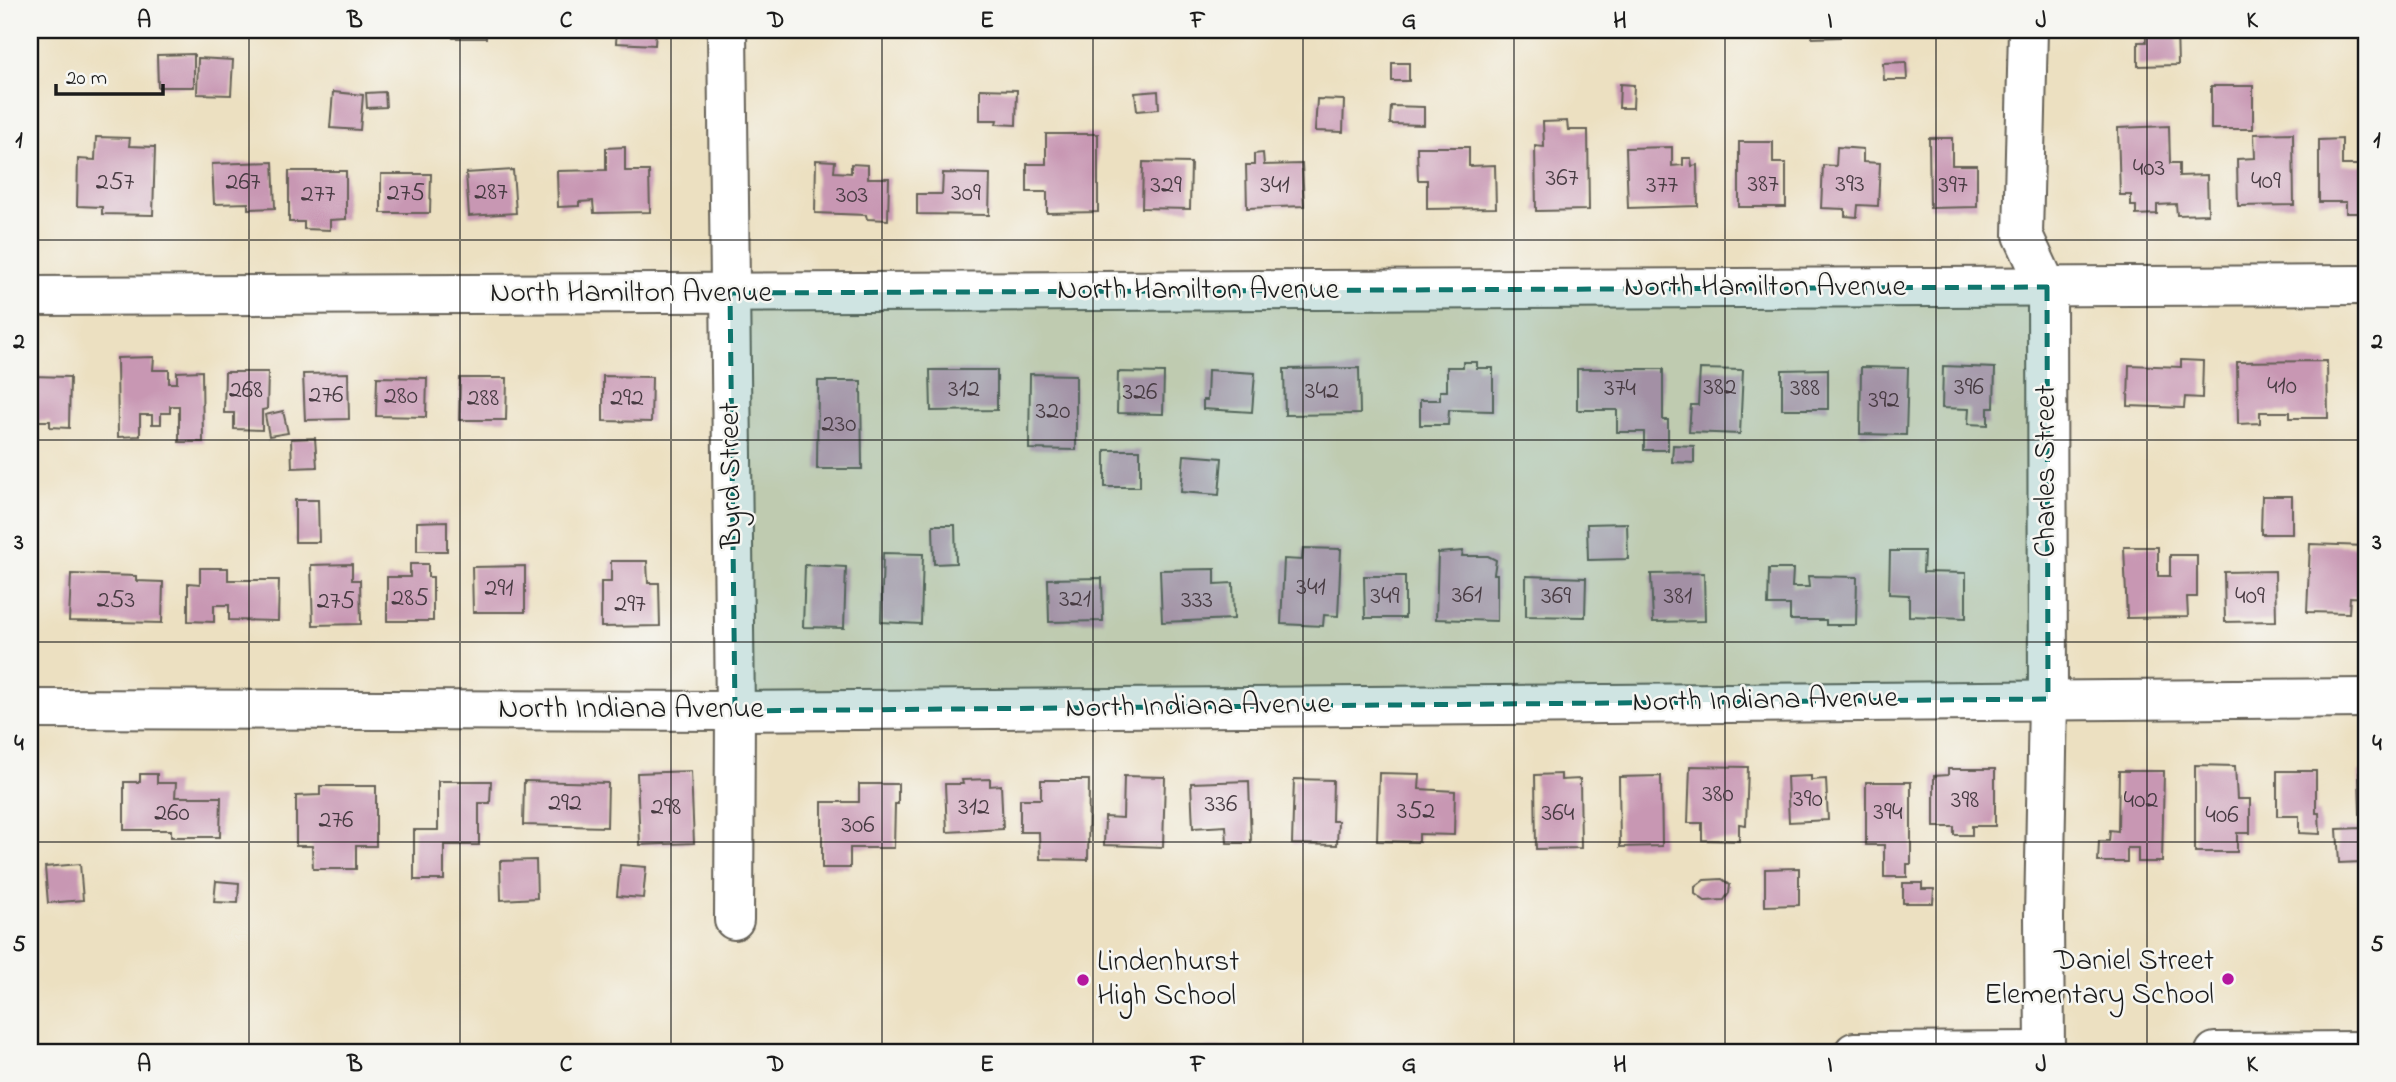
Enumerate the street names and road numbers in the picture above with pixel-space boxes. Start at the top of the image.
street label: North Hamilton Avenue [1624,266,1907,310]
street label: North Hamilton Avenue [1057,269,1340,313]
street label: North Hamilton Avenue [490,272,773,316]
street label: Charles Street [2025,384,2069,558]
street label: Byrd Street [709,402,755,549]
street label: North Indiana Avenue [1632,677,1899,725]
street label: North Indiana Avenue [1065,683,1332,731]
street label: North Indiana Avenue [498,688,764,732]

